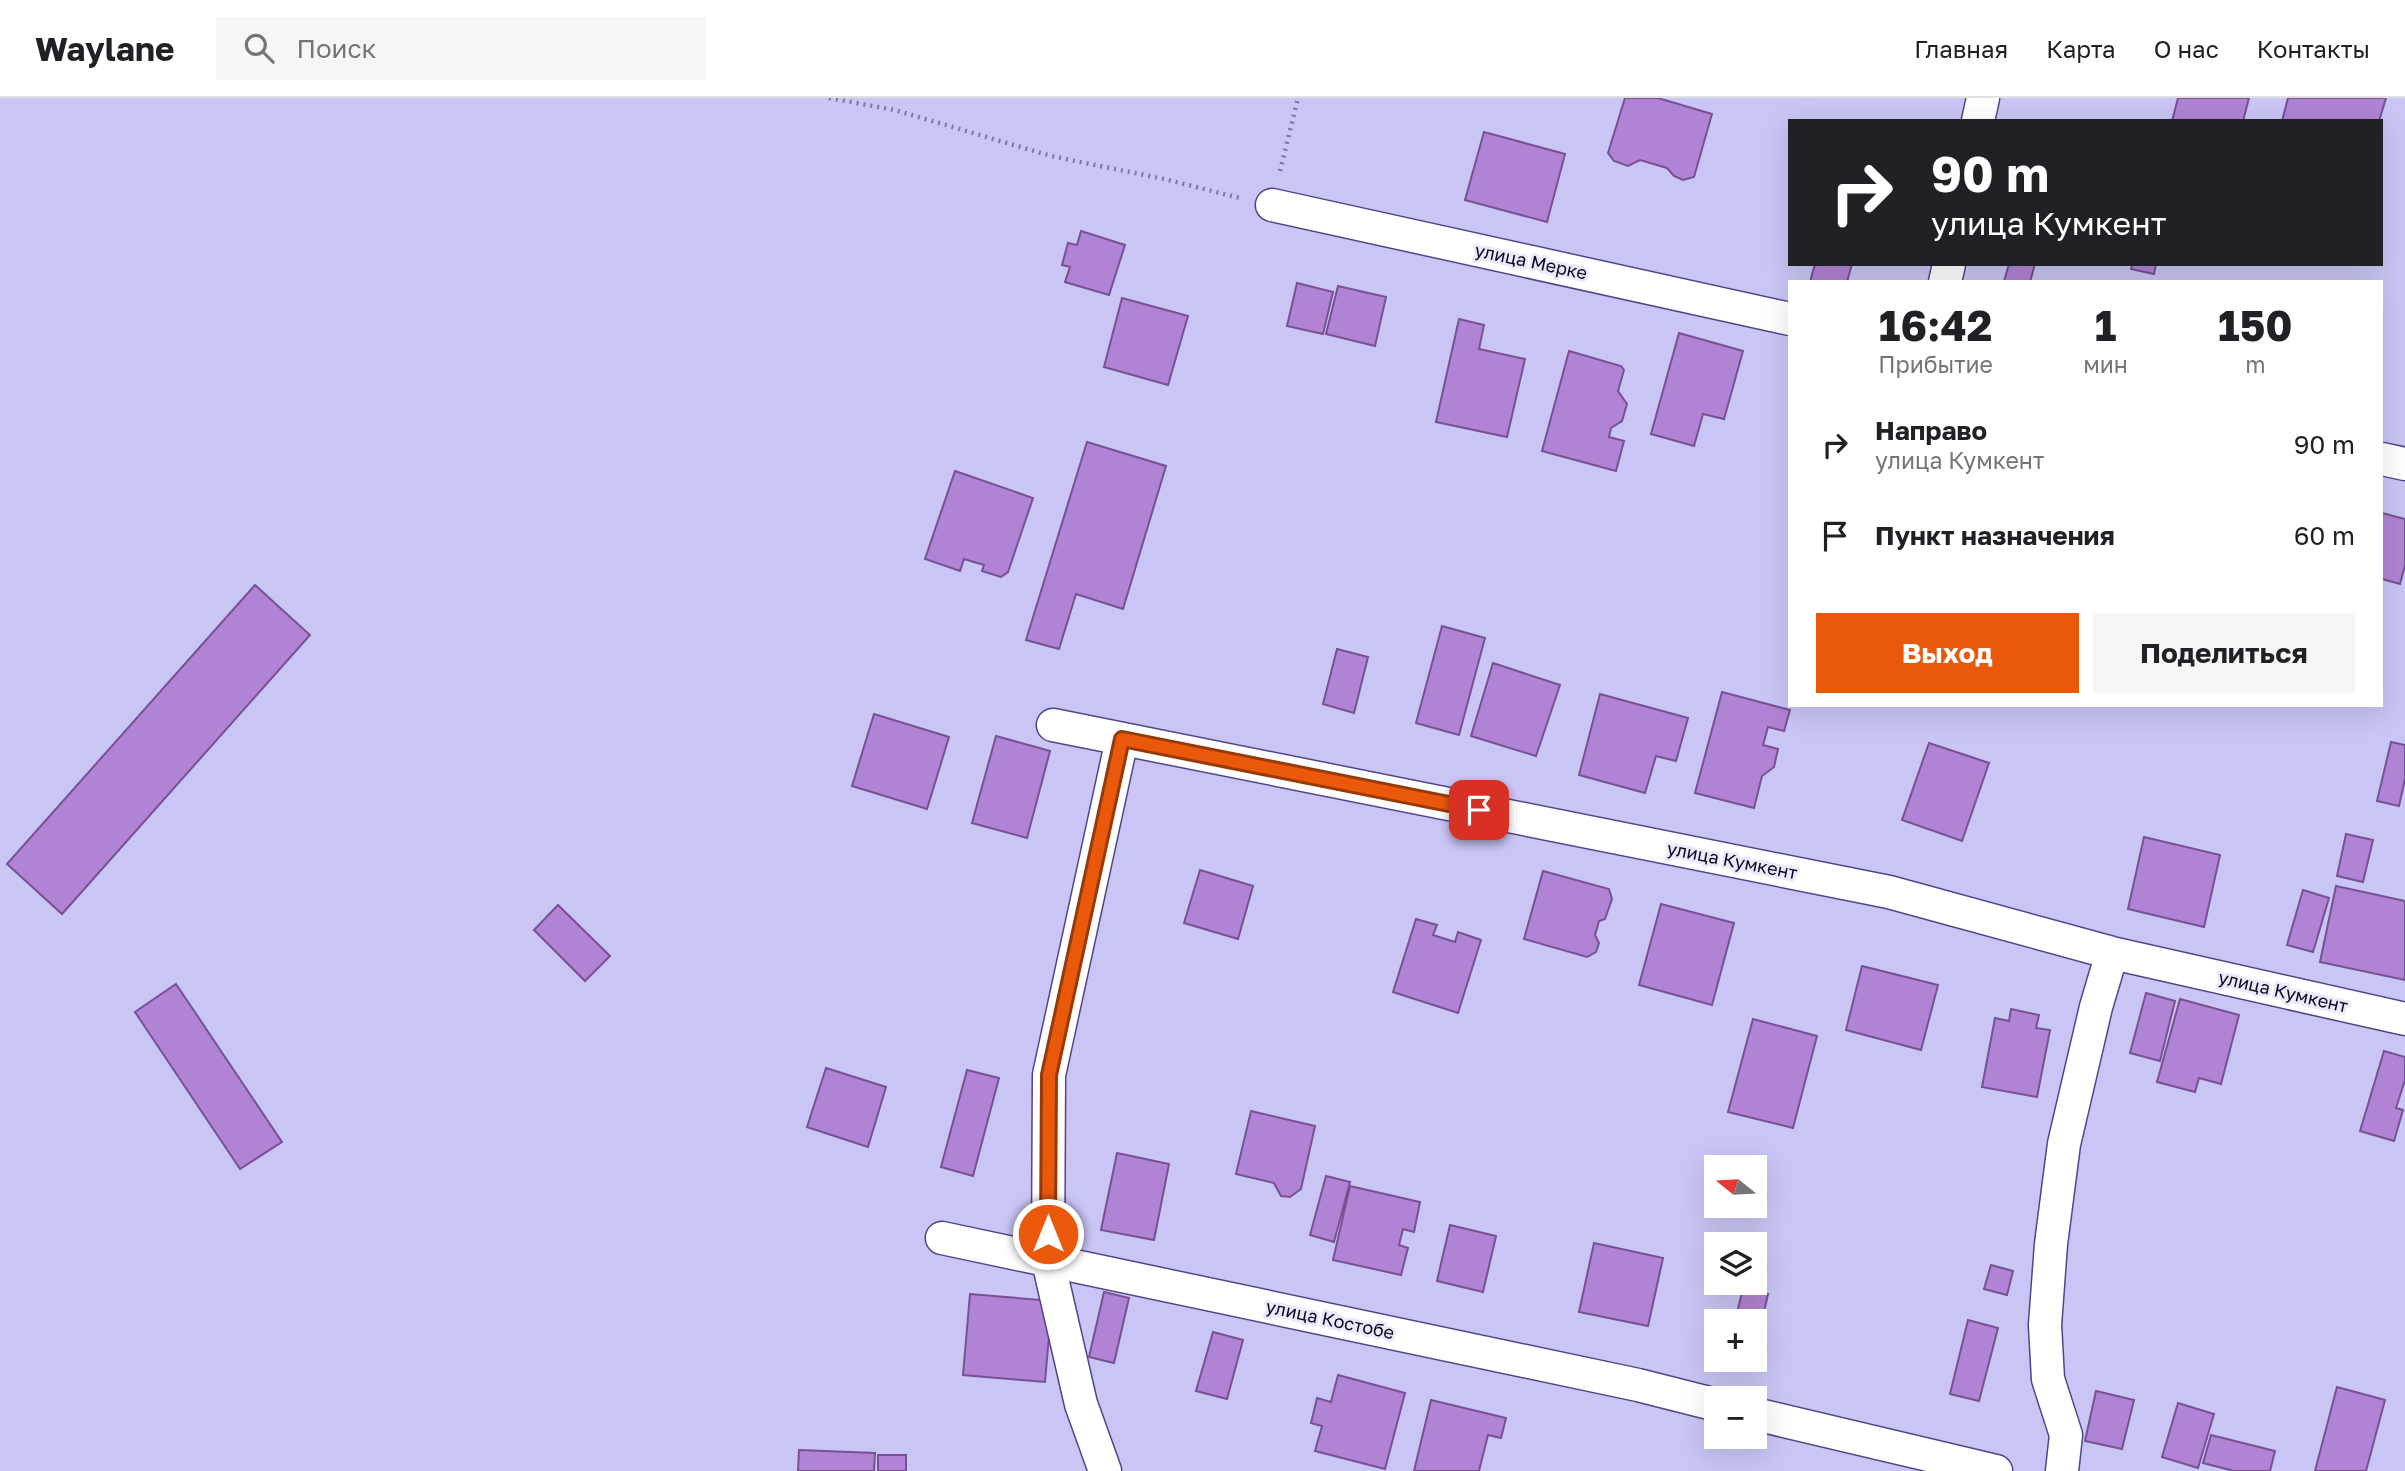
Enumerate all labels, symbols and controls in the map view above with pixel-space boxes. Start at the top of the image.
search box [216,17,706,80]
text: Waylane [35,29,174,68]
icon: search [240,29,278,67]
text: Поиск [296,33,377,64]
text: Главная [1914,34,2008,63]
text: Карта [2046,34,2116,63]
text: О нас [2154,34,2219,63]
text: Контакты [2257,34,2370,63]
text: 90 m [1931,144,2049,203]
icon: right [1816,147,1907,238]
text: улица Кумкент [1931,204,2166,242]
street label: улица Мерке [1473,238,1590,284]
text: 16:42 [1879,300,1992,350]
text: 1 [2095,300,2116,350]
text: 150 [2218,300,2293,350]
text: Прибытие [1878,350,1993,378]
text: мин [2083,350,2128,378]
text: m [2245,350,2266,378]
text: Направо [1875,415,1987,446]
icon: right [1816,426,1854,464]
text: 90 m [2294,429,2355,460]
text: улица Кумкент [1875,446,2044,474]
icon: arrive [1816,517,1854,555]
text: Пункт назначения [1875,520,2115,551]
text: 60 m [2294,520,2355,551]
button: Выход [1816,613,2079,693]
button: Поделиться [2093,613,2355,693]
pin [1449,780,1509,840]
icon: arrive [1460,791,1498,829]
street label: улица Кумкент [1665,837,1799,883]
street label: улица Кумкент [2216,965,2350,1017]
north arrow [1704,1155,1768,1218]
map controls [1704,1155,1767,1449]
position arrow [1011,1197,1085,1271]
button: layers [1704,1232,1767,1295]
street label: улица Костобе [1264,1295,1396,1343]
button: + [1704,1309,1767,1372]
button: − [1704,1386,1767,1449]

